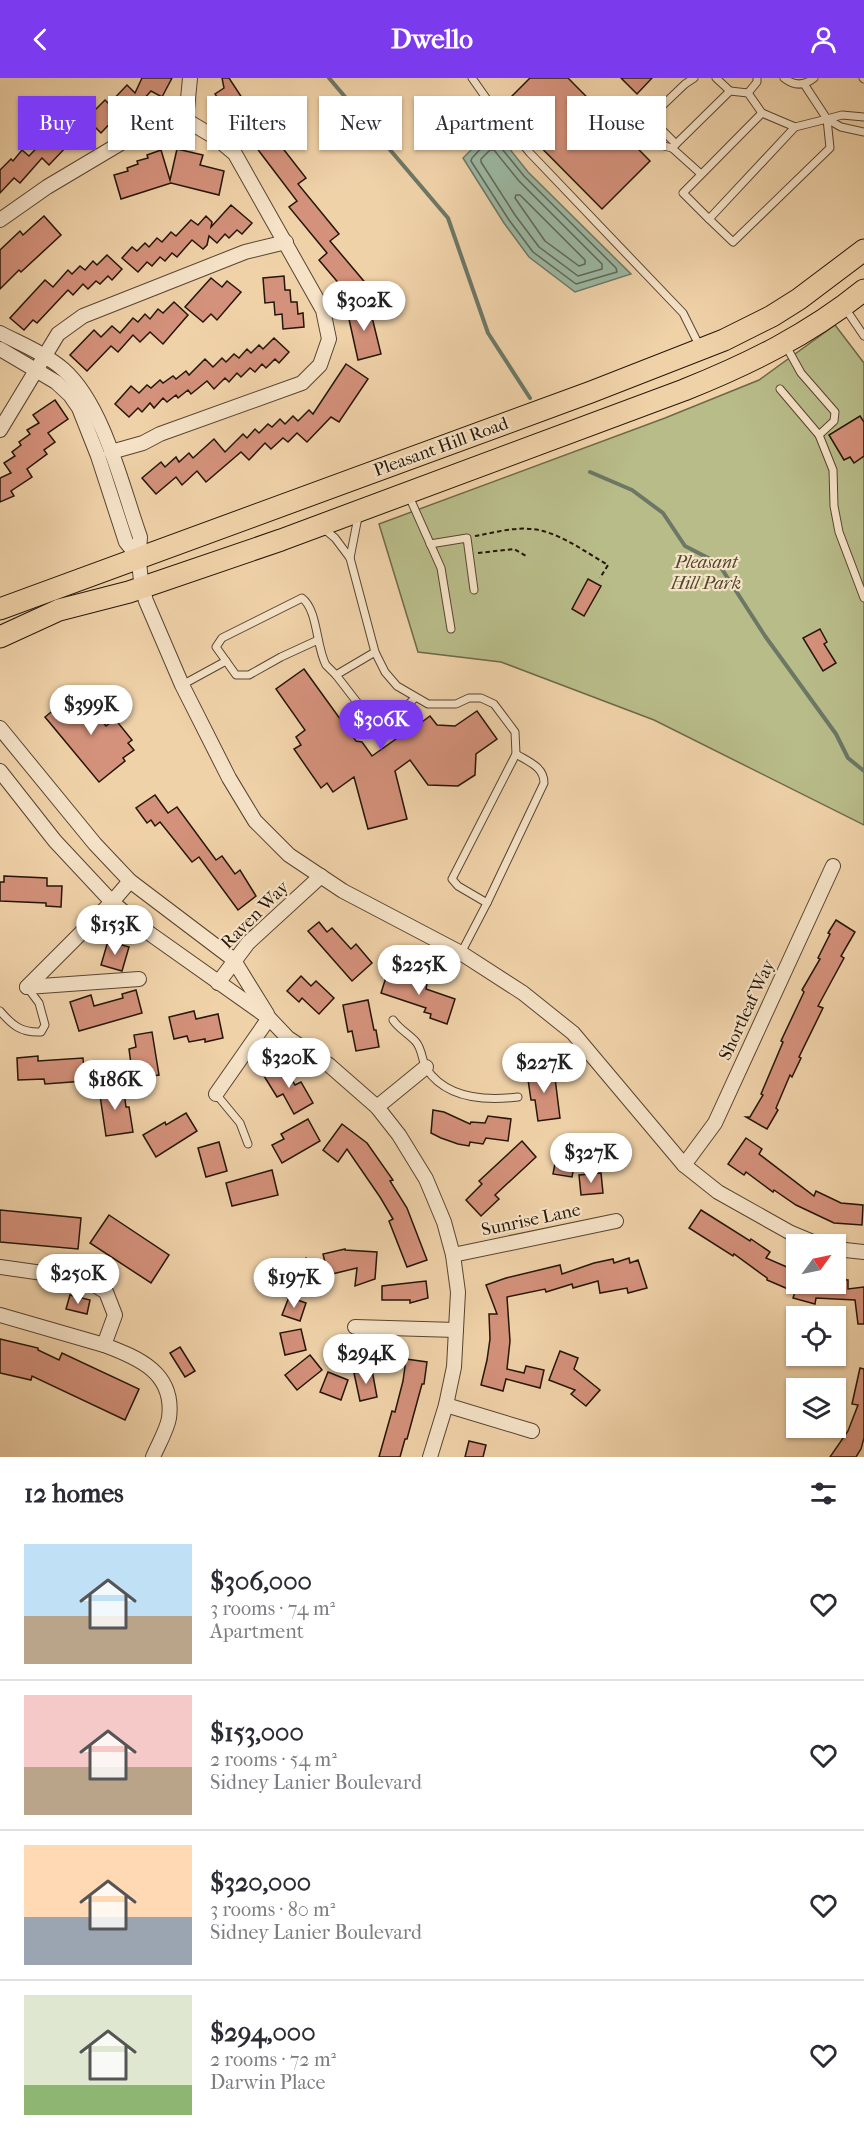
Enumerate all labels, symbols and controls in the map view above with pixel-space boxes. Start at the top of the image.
icon: back [24,23,57,56]
text: Dwello [391,23,473,55]
icon: person [807,23,840,56]
chip: Buy [18,96,96,150]
chip: Rent [108,96,195,150]
chip: Filters [207,96,307,150]
chip: New [319,96,402,150]
chip: Apartment [414,96,555,150]
chip: House [567,96,666,150]
pin: $302K [322,281,406,332]
text: $302K [336,289,392,312]
street label: Pleasant Hill Road [371,413,511,481]
park label: Pleasant Hill Park [670,552,741,594]
pin: $399K [49,685,133,736]
text: $399K [64,693,118,716]
pin: $306K [339,700,423,751]
text: $306K [353,708,409,731]
street label: Raven Way [217,876,294,953]
pin: $153K [73,905,157,956]
text: $153K [90,913,140,936]
pin: $225K [377,945,461,996]
text: $225K [392,953,446,976]
street label: Shortleaf Way [715,955,780,1064]
pin: $320K [247,1038,331,1089]
pin: $227K [502,1043,586,1094]
text: $320K [261,1046,317,1069]
text: $227K [516,1051,572,1074]
pin: $186K [73,1060,157,1111]
text: $186K [88,1068,142,1091]
pin: $327K [549,1133,633,1184]
text: $327K [564,1141,618,1164]
street label: Sunrise Lane [480,1199,583,1241]
north arrow [786,1234,846,1294]
map controls [786,1234,846,1438]
pin: $250K [36,1254,120,1305]
pin: $197K [252,1258,336,1309]
text: $250K [50,1262,106,1285]
text: $197K [268,1266,320,1289]
button: locate [786,1306,846,1366]
pin: $294K [324,1334,408,1385]
text: $294K [337,1342,395,1365]
button: layers [786,1378,846,1438]
icon: filters [807,1477,840,1510]
text: 12 homes [24,1478,124,1509]
text: $306,000 [210,1566,312,1597]
icon: home [72,1568,144,1640]
icon: heart [807,1588,840,1621]
text: 3 rooms · 74 m² [210,1597,335,1620]
text: Apartment [210,1620,304,1643]
text: $153,000 [210,1717,304,1748]
icon: home [72,1719,144,1791]
icon: heart [807,1739,840,1772]
text: 2 rooms · 54 m² [210,1748,337,1771]
text: Sidney Lanier Boulevard [210,1771,422,1794]
text: $320,000 [210,1867,311,1898]
icon: home [72,1869,144,1941]
icon: heart [807,1889,840,1922]
text: 3 rooms · 80 m² [210,1898,335,1921]
text: Sidney Lanier Boulevard [210,1921,422,1944]
text: $294,000 [210,2017,316,2048]
icon: home [72,2019,144,2091]
icon: heart [807,2039,840,2072]
text: 2 rooms · 72 m² [210,2048,336,2071]
text: Darwin Place [210,2071,325,2094]

